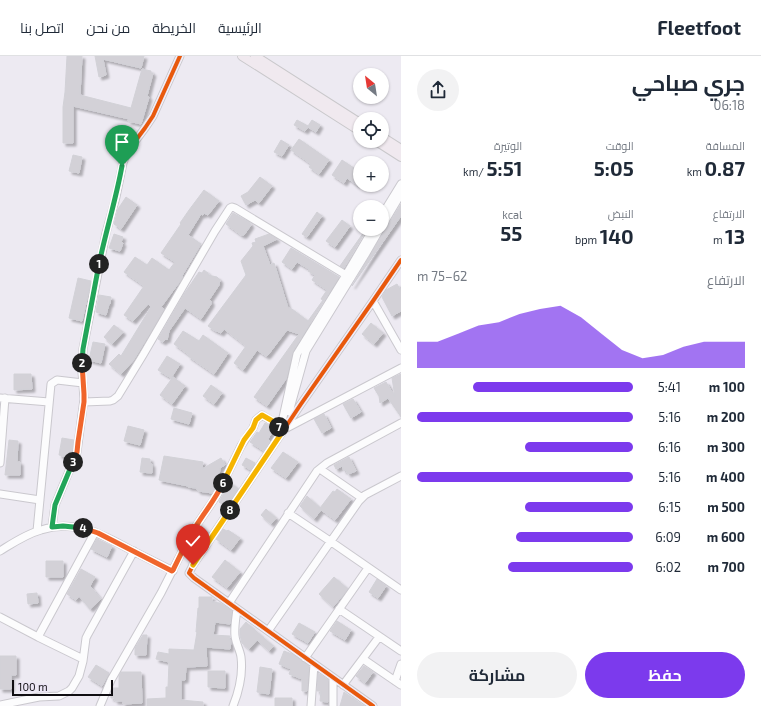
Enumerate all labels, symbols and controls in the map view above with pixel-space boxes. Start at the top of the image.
text: Fleetfoot [657,16,741,39]
text: اتصل بنا [20,19,64,36]
text: من نحن [86,19,130,36]
text: الخريطة [152,19,196,36]
text: الرئيسية [218,19,262,36]
north arrow [353,68,389,104]
map controls [353,68,389,236]
button: share [417,69,459,111]
text: جري صباحي [632,69,745,95]
text: 06:18 [714,97,745,113]
button: locate [353,112,389,148]
pin [105,125,139,166]
icon: arrive [111,131,133,153]
text: الوتيرة [494,139,522,152]
text: الوقت [606,139,634,152]
text: المسافة [706,139,745,152]
button: + [353,156,389,192]
text: 5:51 [486,156,522,180]
text: 5:05 [594,156,634,180]
text: 0.87 [704,156,745,180]
text: /km [463,165,486,178]
text: km [687,165,704,178]
button: − [353,200,389,236]
text: النبض [608,207,634,220]
text: الارتفاع [713,207,745,220]
text: kcal [502,208,522,221]
text: 55 [500,221,522,245]
text: 140 [600,224,634,248]
text: 13 [725,224,745,248]
text: bpm [575,233,600,246]
text: m [713,233,725,246]
pin: 1 [89,254,109,274]
text: 1 [97,257,101,270]
text: 62–75 m [417,268,467,284]
text: الارتفاع [707,272,745,288]
pin: 2 [72,353,92,373]
text: 2 [79,356,85,369]
text: 5:41 [658,379,681,395]
text: 100 m [709,379,745,395]
text: 5:16 [658,409,681,425]
text: 200 m [707,409,745,425]
pin: 7 [269,417,289,437]
text: 7 [276,420,282,433]
text: 6:16 [658,439,681,455]
text: 300 m [707,439,745,455]
pin: 3 [63,452,83,472]
text: 3 [70,455,76,468]
text: 5:16 [658,469,681,485]
text: 400 m [706,469,745,485]
pin: 6 [213,473,233,493]
text: 6 [220,476,226,489]
text: 6:15 [658,499,681,515]
text: 500 m [707,499,745,515]
pin: 8 [220,500,240,520]
text: 8 [227,503,233,516]
pin: 4 [73,518,93,538]
text: 4 [79,521,87,534]
pin [176,524,210,565]
text: 6:09 [655,529,681,545]
text: 600 m [707,529,745,545]
icon: check [182,530,204,552]
text: 6:02 [655,559,681,575]
text: 700 m [707,559,745,575]
button: مشاركة [417,652,577,698]
button: حفظ [585,652,745,698]
scale bar [12,678,113,697]
text: 100 m [18,680,48,693]

